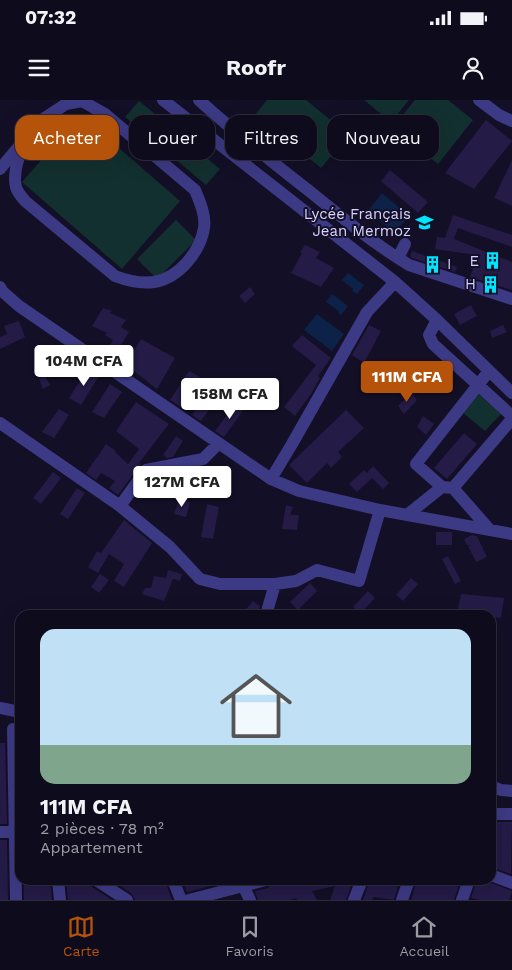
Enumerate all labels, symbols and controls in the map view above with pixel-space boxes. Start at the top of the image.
text: 07:32 [25,6,76,29]
icon: menu [25,54,53,82]
icon: person [459,54,487,82]
text: Roofr [226,55,286,80]
chip: Acheter [15,115,119,160]
chip: Louer [129,115,215,160]
chip: Filtres [225,115,317,160]
chip: Nouveau [327,115,439,160]
place label: Lycée Français Jean Mermoz [304,205,411,240]
school or university icon: Lycée Français Jean Mermoz [415,213,435,233]
building icon: E [483,251,503,271]
place label: E [469,252,479,270]
building icon: I [423,254,443,274]
place label: I [447,255,451,273]
building icon: H [480,274,500,294]
place label: H [465,275,476,293]
pin: 104M CFA [32,344,136,387]
text: 104M CFA [45,351,123,370]
pin: 111M CFA [355,360,459,403]
text: 111M CFA [372,367,442,386]
pin: 158M CFA [178,378,282,420]
text: 158M CFA [192,384,268,403]
pin: 127M CFA [130,466,234,508]
text: 127M CFA [144,472,220,491]
icon: home [211,661,301,751]
text: 111M CFA [40,794,132,819]
text: 2 pièces · 78 m² [40,819,164,838]
text: Appartement [40,838,143,857]
tab: Carte [63,913,100,959]
tab: Favoris [226,913,274,959]
tab: Accueil [400,913,449,959]

